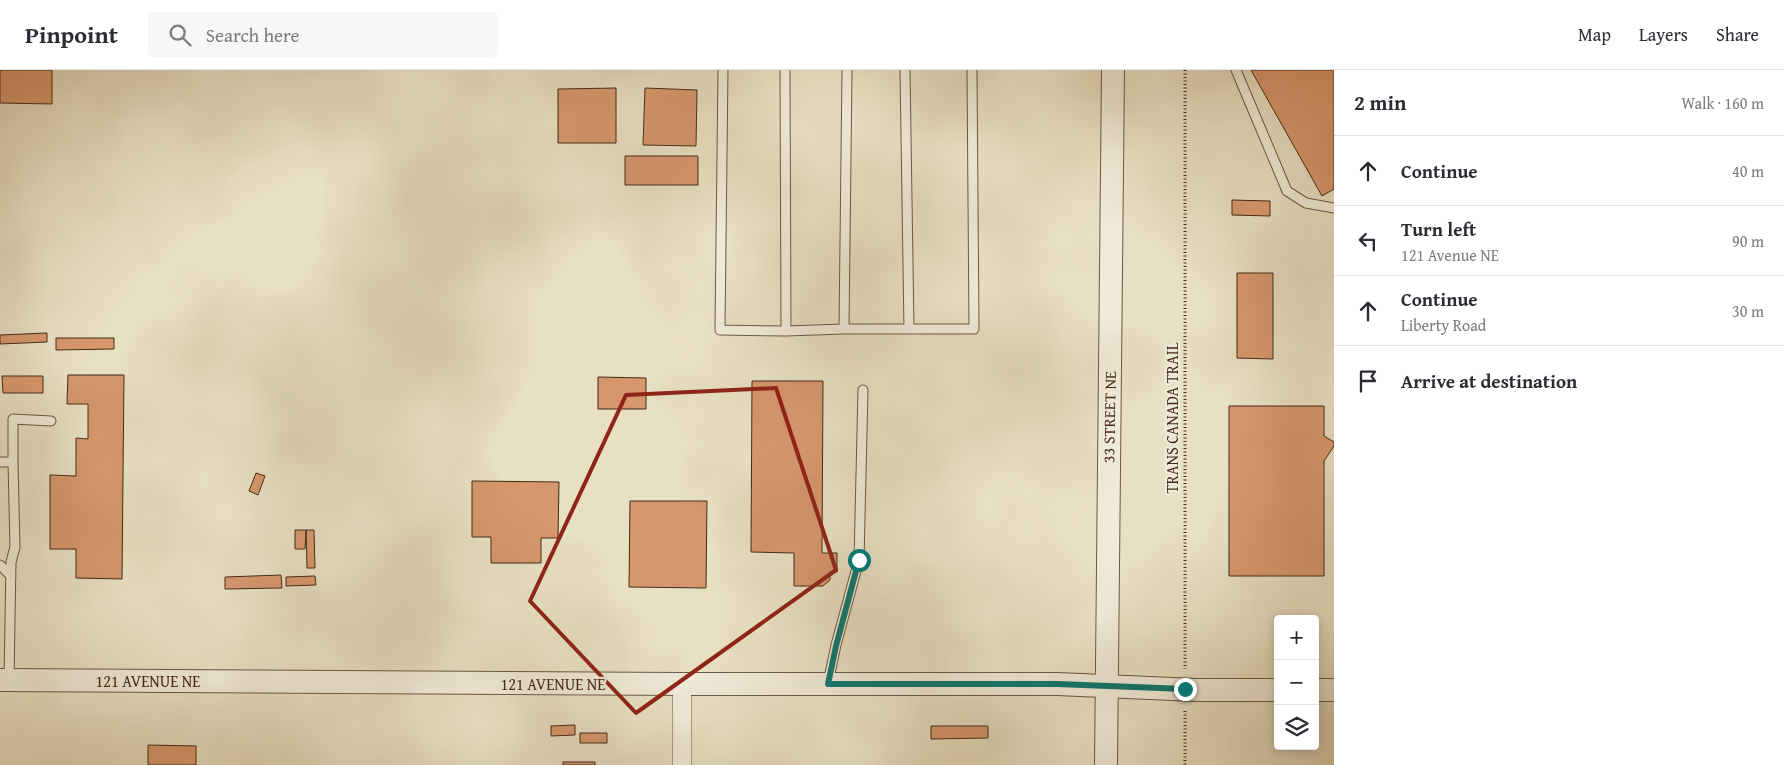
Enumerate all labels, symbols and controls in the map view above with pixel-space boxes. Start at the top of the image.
search box [148,12,498,57]
text: Pinpoint [25,17,118,52]
icon: search [166,21,194,49]
text: Search here [206,21,299,49]
text: Map [1578,21,1611,48]
text: Layers [1639,21,1688,48]
text: Share [1716,21,1759,48]
text: 2 min [1354,87,1406,118]
text: Walk · 160 m [1681,91,1764,115]
icon: ahead [1354,157,1382,185]
text: Continue [1401,157,1478,185]
text: 40 m [1732,159,1764,183]
text: Turn left [1401,215,1476,243]
icon: left [1354,227,1382,255]
text: 90 m [1732,229,1764,253]
text: 121 Avenue NE [1401,243,1499,267]
text: Continue [1401,285,1478,313]
icon: ahead [1354,297,1382,325]
text: 30 m [1732,299,1764,323]
text: Liberty Road [1401,313,1486,337]
street label: TRANS CANADA TRAIL [1160,342,1184,493]
icon: arrive [1354,367,1382,395]
text: Arrive at destination [1401,367,1577,395]
street label: 33 STREET NE [1096,371,1122,463]
route start [848,549,871,572]
map controls [1274,615,1319,750]
button: + [1274,615,1319,660]
button: − [1274,660,1319,705]
street label: 121 AVENUE NE [96,669,200,693]
street label: 121 AVENUE NE [501,672,605,696]
route end [1174,678,1197,701]
button: layers [1274,705,1319,750]

